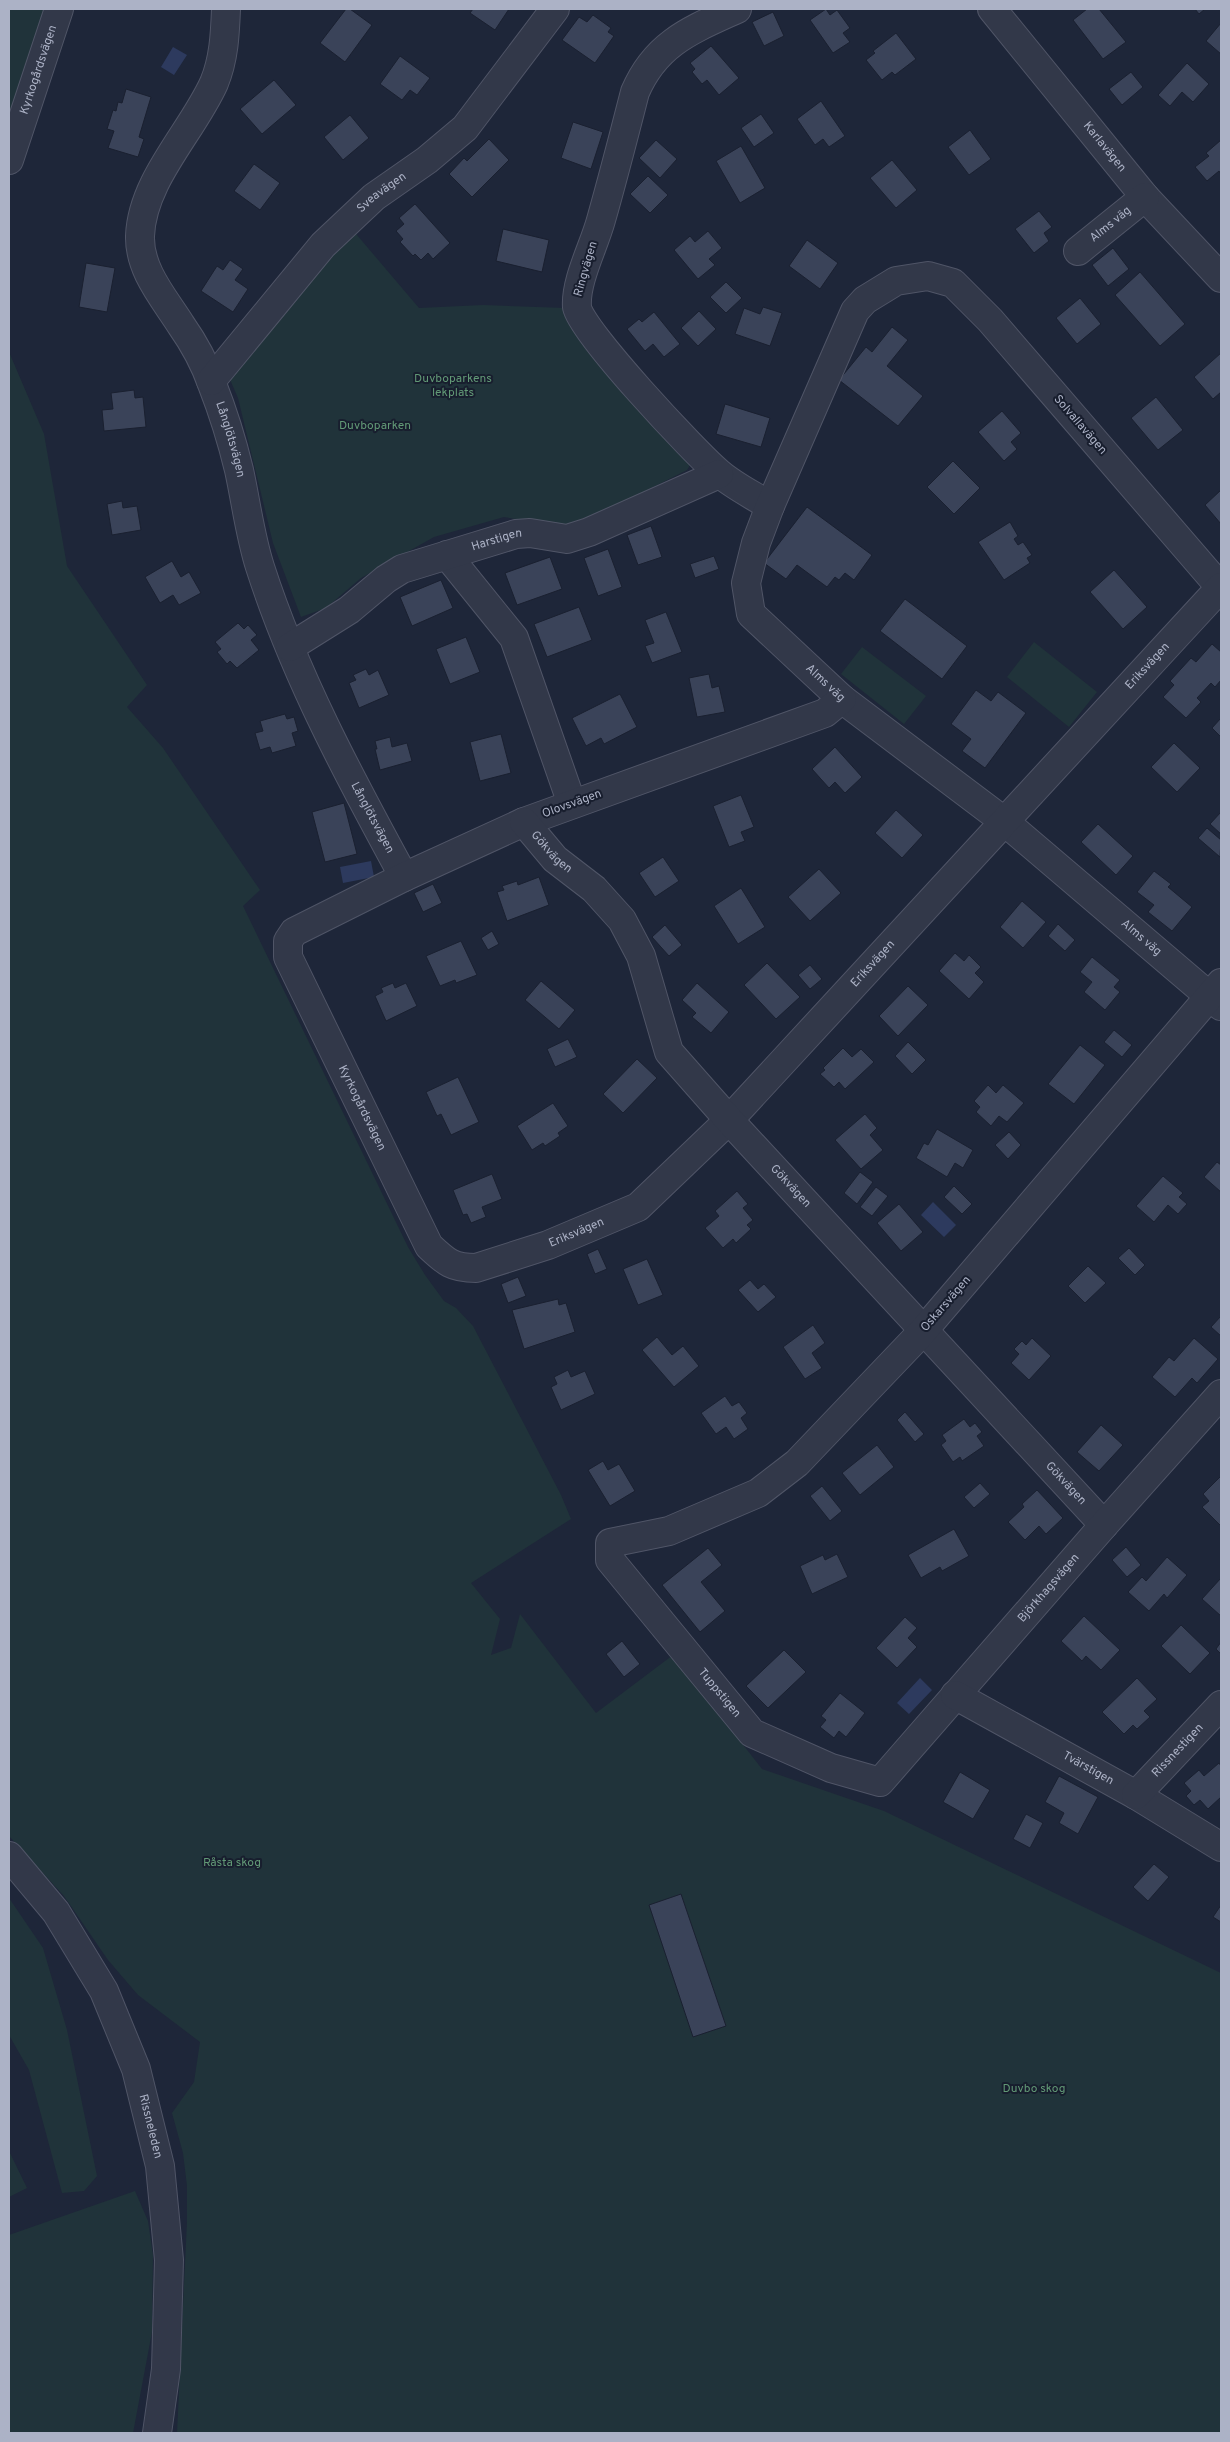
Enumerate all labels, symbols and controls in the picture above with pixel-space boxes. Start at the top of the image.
street label: Kyrkogårdsvägen [17,23,61,117]
street label: Karlavägen [1079,119,1130,176]
street label: Sveavägen [354,169,410,217]
street label: Alms väg [1087,203,1135,246]
street label: Ringvägen [570,239,602,299]
park label: Duvboparkens lekplats [414,371,492,401]
street label: Solvallavägen [1050,392,1110,458]
street label: Långlötsvägen [211,399,248,479]
park label: Duvboparken [339,418,411,434]
street label: Harstigen [470,526,523,555]
street label: Eriksvägen [1122,639,1174,693]
street label: Alms väg [802,661,848,706]
street label: Långlötsvägen [347,779,398,856]
street label: Olovsvägen [540,786,604,822]
street label: Gökvägen [527,828,575,877]
street label: Alms väg [1117,916,1165,960]
street label: Eriksvägen [847,937,899,991]
street label: Kyrkogårdsvägen [334,1063,389,1153]
street label: Gökvägen [766,1161,814,1211]
street label: Eriksvägen [546,1214,607,1252]
street label: Oskarsvägen [917,1273,975,1335]
street label: Gökvägen [1042,1458,1090,1509]
street label: Björkhagsvägen [1014,1550,1083,1626]
street label: Tuppstigen [694,1665,744,1721]
street label: Rissnestigen [1149,1720,1207,1781]
street label: Tvärstigen [1060,1748,1117,1789]
park label: Råsta skog [203,1855,261,1871]
park label: Duvbo skog [1003,2081,1065,2097]
street label: Rissneleden [135,2093,166,2160]

